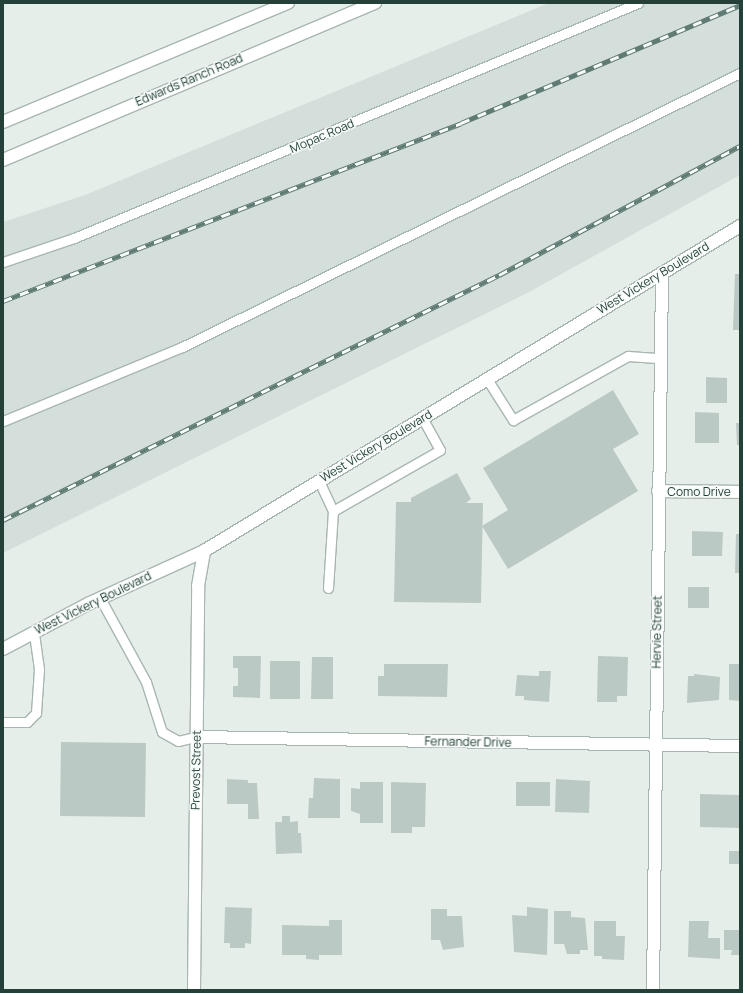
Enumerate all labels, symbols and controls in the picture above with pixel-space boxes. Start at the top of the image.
street label: Edwards Ranch Road [133,51,245,109]
street label: Mopac Road [288,116,356,156]
street label: West Vickery Boulevard [594,239,712,317]
street label: West Vickery Boulevard [317,407,435,485]
street label: Como Drive [667,485,731,499]
street label: West Vickery Boulevard [32,568,154,638]
street label: Hervie Street [649,595,665,669]
street label: Prevost Street [188,730,204,810]
street label: Fernander Drive [424,734,512,750]

